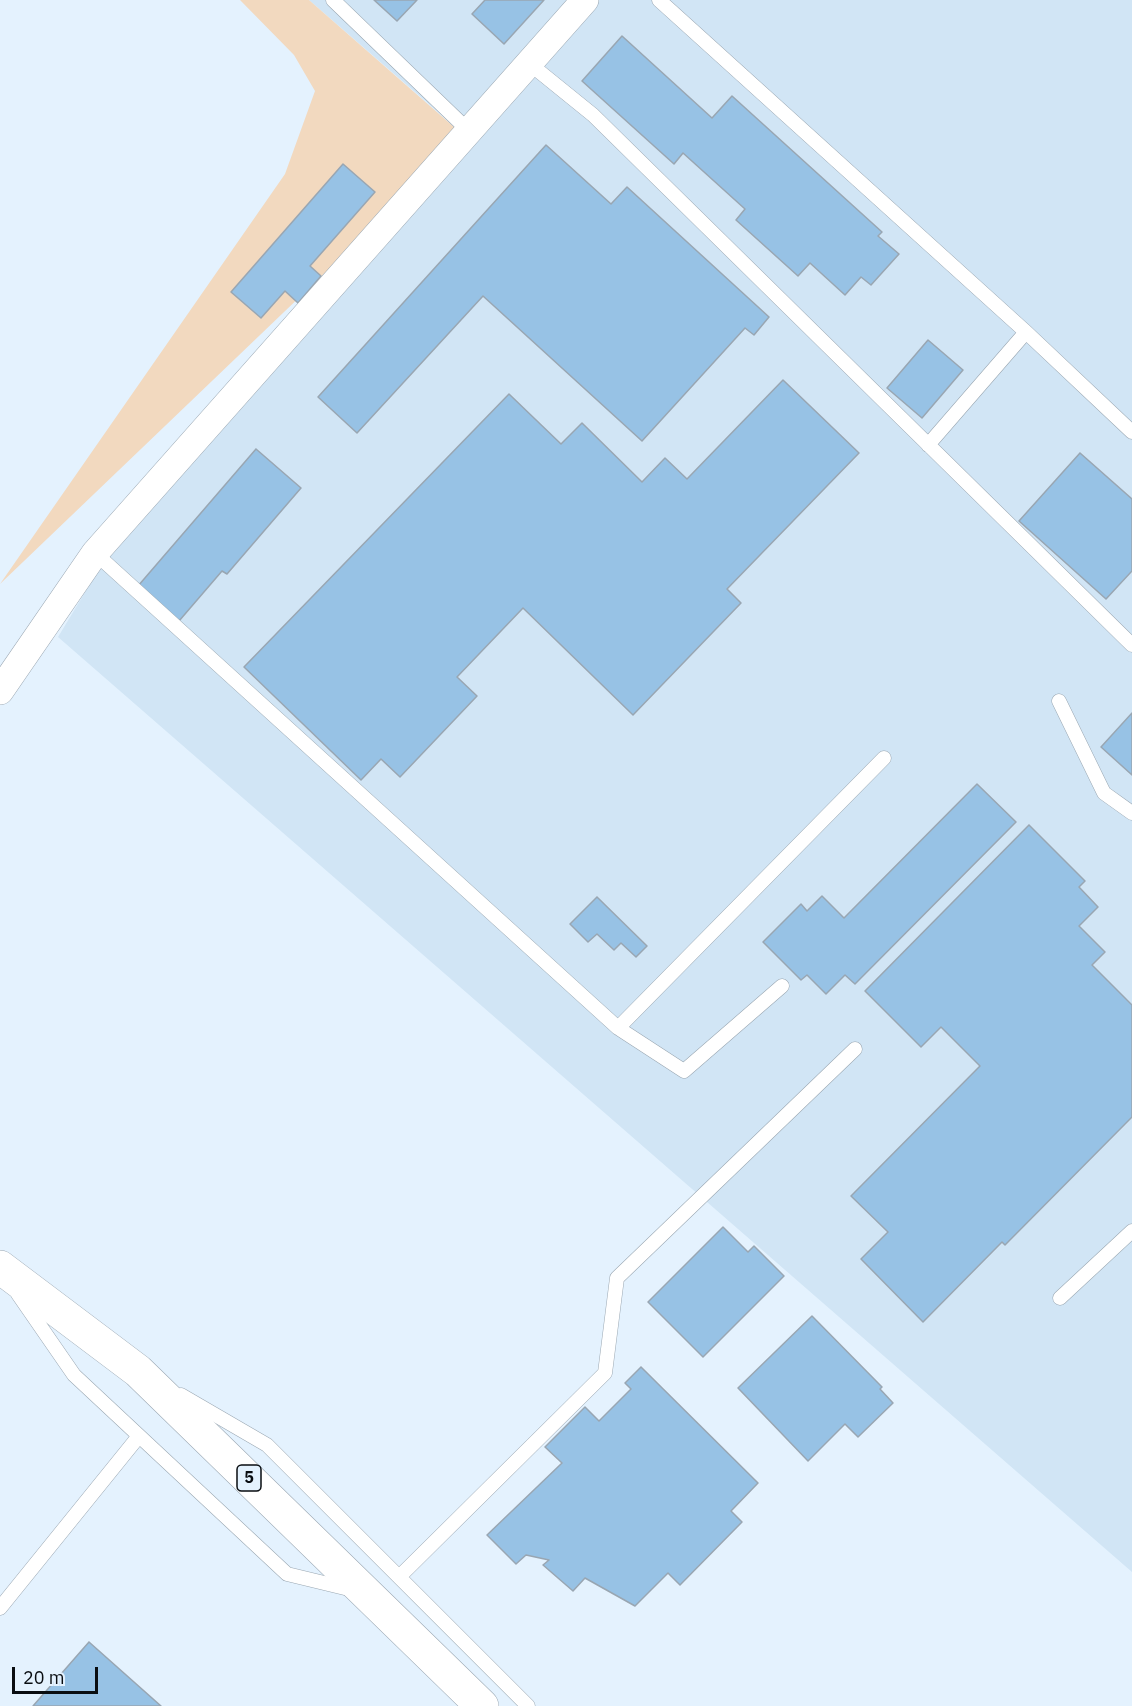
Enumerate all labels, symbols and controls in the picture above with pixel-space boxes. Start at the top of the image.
road number: 5 [237,1465,261,1491]
scale bar [15,1655,100,1693]
text: 20 m [23,1666,65,1689]

